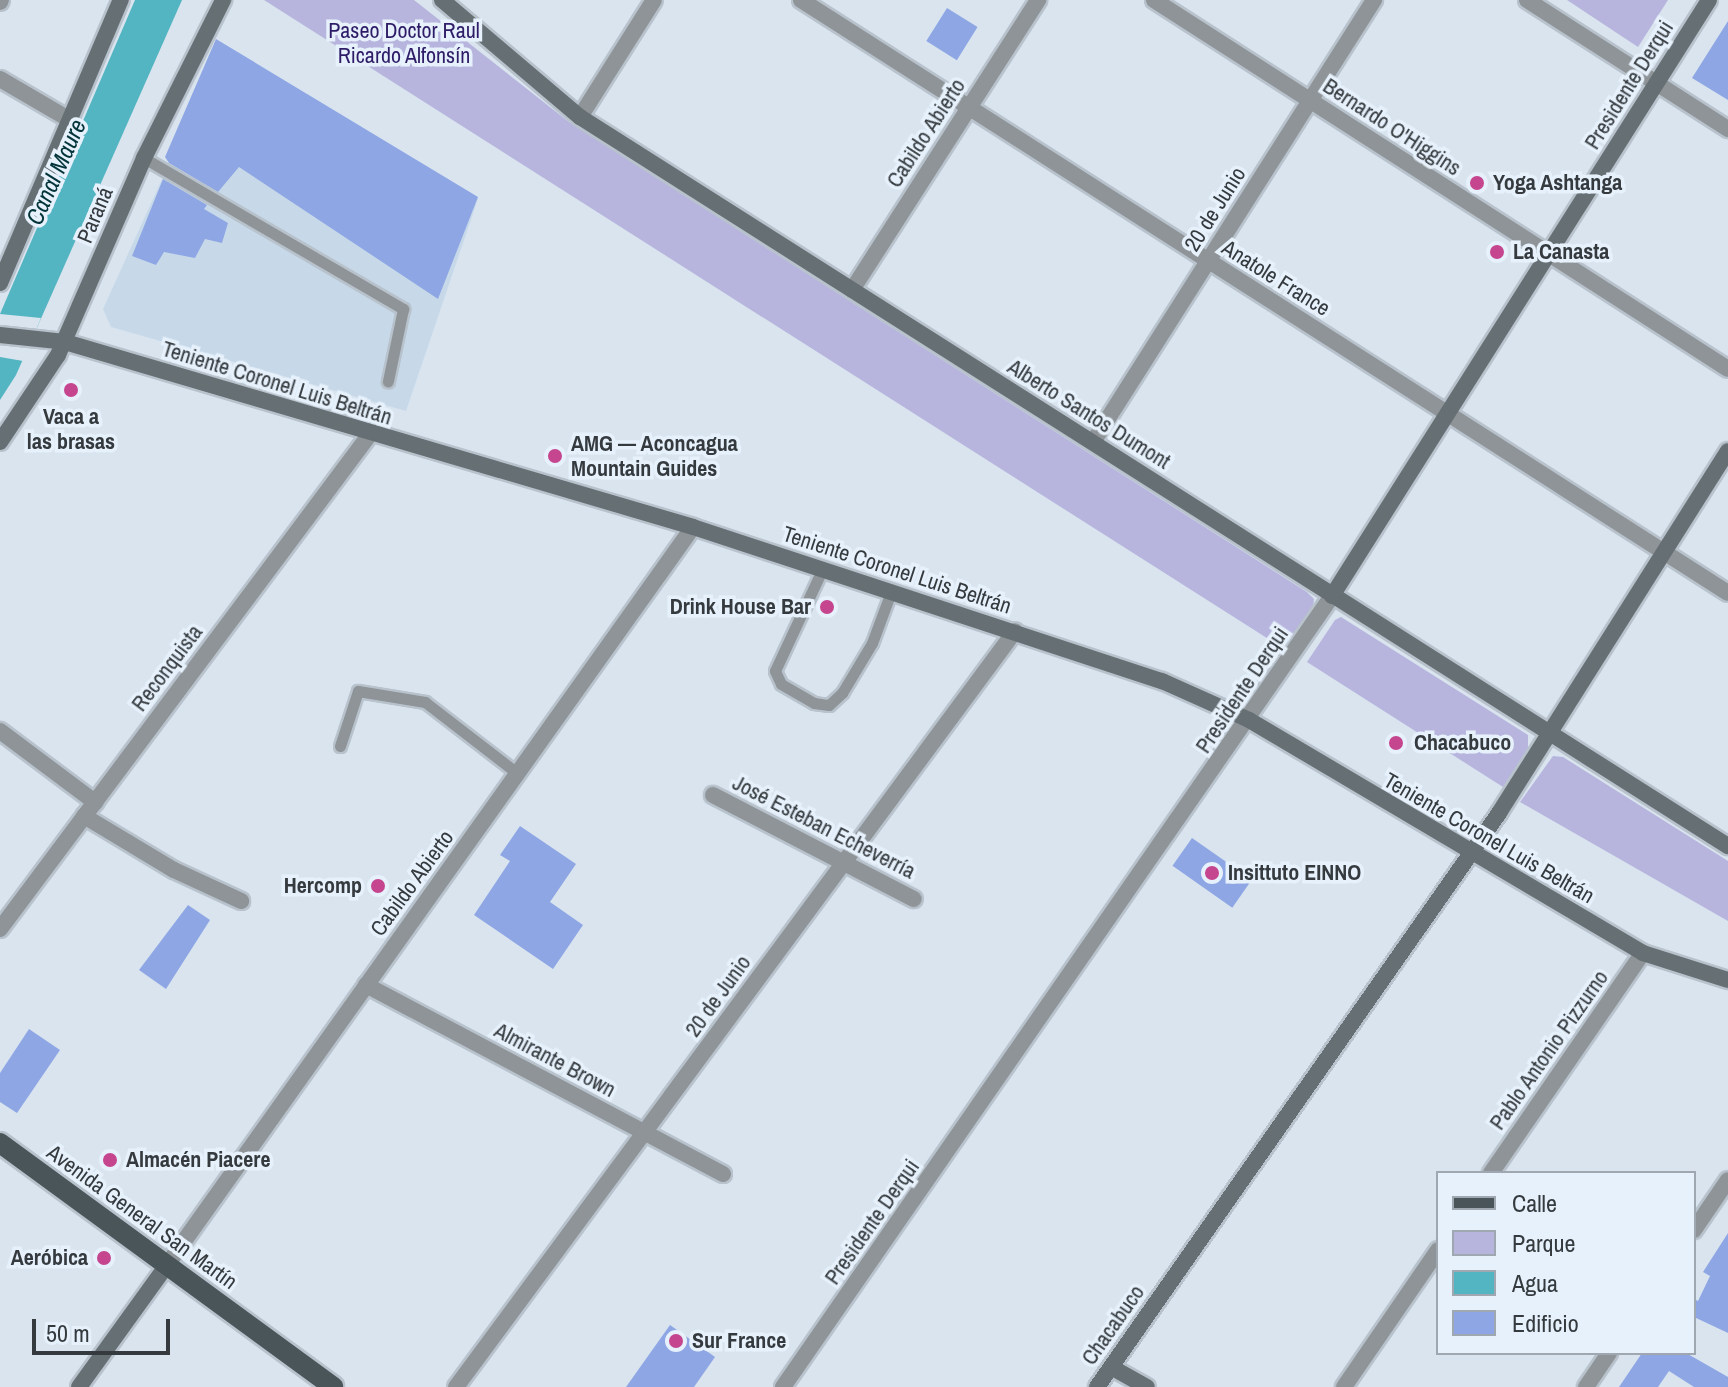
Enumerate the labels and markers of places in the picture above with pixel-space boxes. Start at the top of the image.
place label: Yoga Ashtanga [1493,170,1623,196]
marker: Yoga Ashtanga [1468,174,1486,192]
place label: La Canasta [1513,239,1609,265]
marker: La Canasta [1488,243,1506,261]
marker: Vaca a las brasas [62,381,80,399]
place label: Vaca a las brasas [27,403,115,454]
place label: AMG — Aconcagua Mountain Guides [571,430,738,482]
marker: AMG — Aconcagua Mountain Guides [546,447,564,465]
place label: Drink House Bar [670,594,811,620]
marker: Drink House Bar [818,598,836,616]
place label: Chacabuco [1414,730,1511,756]
marker: Chacabuco [1385,732,1407,754]
place label: Insittuto EINNO [1228,860,1361,886]
marker: Insittuto EINNO [1203,864,1221,882]
place label: Hercomp [284,873,362,899]
marker: Hercomp [369,877,387,895]
place label: Almacén Piacere [126,1147,270,1173]
marker: Almacén Piacere [101,1151,119,1169]
place label: Aeróbica [11,1245,88,1271]
marker: Aeróbica [95,1249,113,1267]
place label: Sur France [692,1328,786,1354]
marker: Sur France [667,1332,685,1350]

